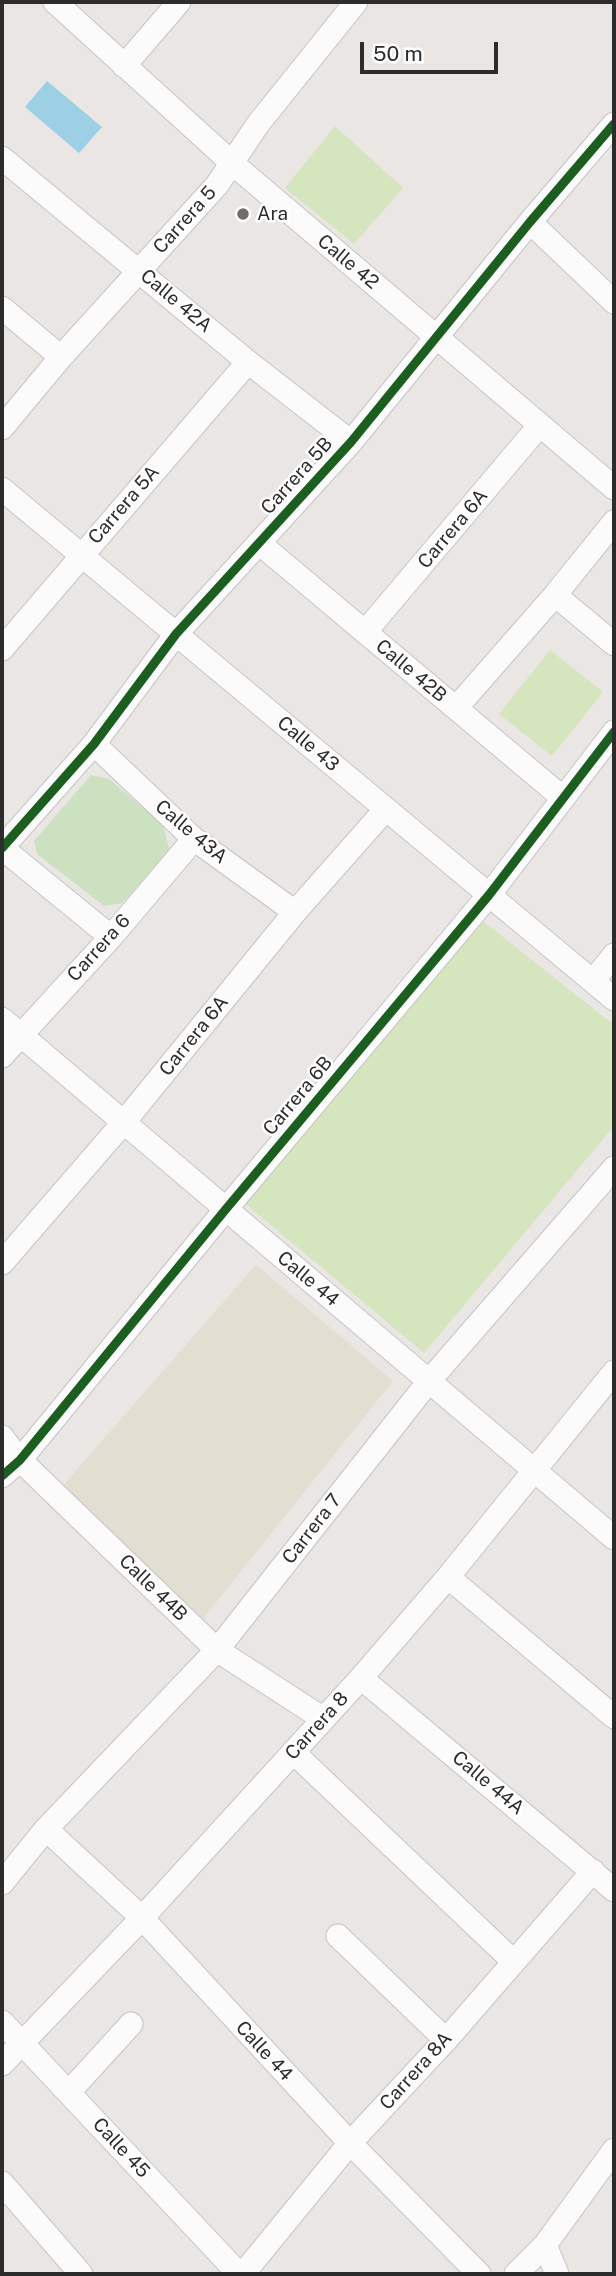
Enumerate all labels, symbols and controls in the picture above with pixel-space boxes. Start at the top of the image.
scale bar [364,28,502,72]
text: 50 m [373,41,423,66]
street label: Carrera 5 [149,181,221,259]
place label: Ara [257,203,288,225]
marker: Ara [235,206,251,222]
street label: Calle 42 [313,230,383,294]
street label: Calle 42A [136,265,216,337]
street label: Carrera 5B [256,433,338,519]
street label: Carrera 5A [84,461,164,549]
street label: Carrera 6A [413,485,493,573]
street label: Calle 42B [371,635,451,707]
street label: Calle 43 [273,712,343,776]
street label: Calle 43A [150,795,232,869]
street label: Carrera 6 [63,910,135,986]
street label: Carrera 6A [155,991,233,1081]
street label: Carrera 6B [259,1052,337,1140]
street label: Calle 44 [273,1247,343,1311]
street label: Carrera 7 [278,1489,346,1569]
street label: Calle 44B [114,1550,192,1626]
street label: Carrera 8 [281,1687,353,1765]
street label: Calle 44A [447,1746,529,1820]
street label: Calle 44 [231,2016,297,2086]
street label: Carrera 8A [375,2027,457,2115]
street label: Calle 45 [88,2113,154,2183]

